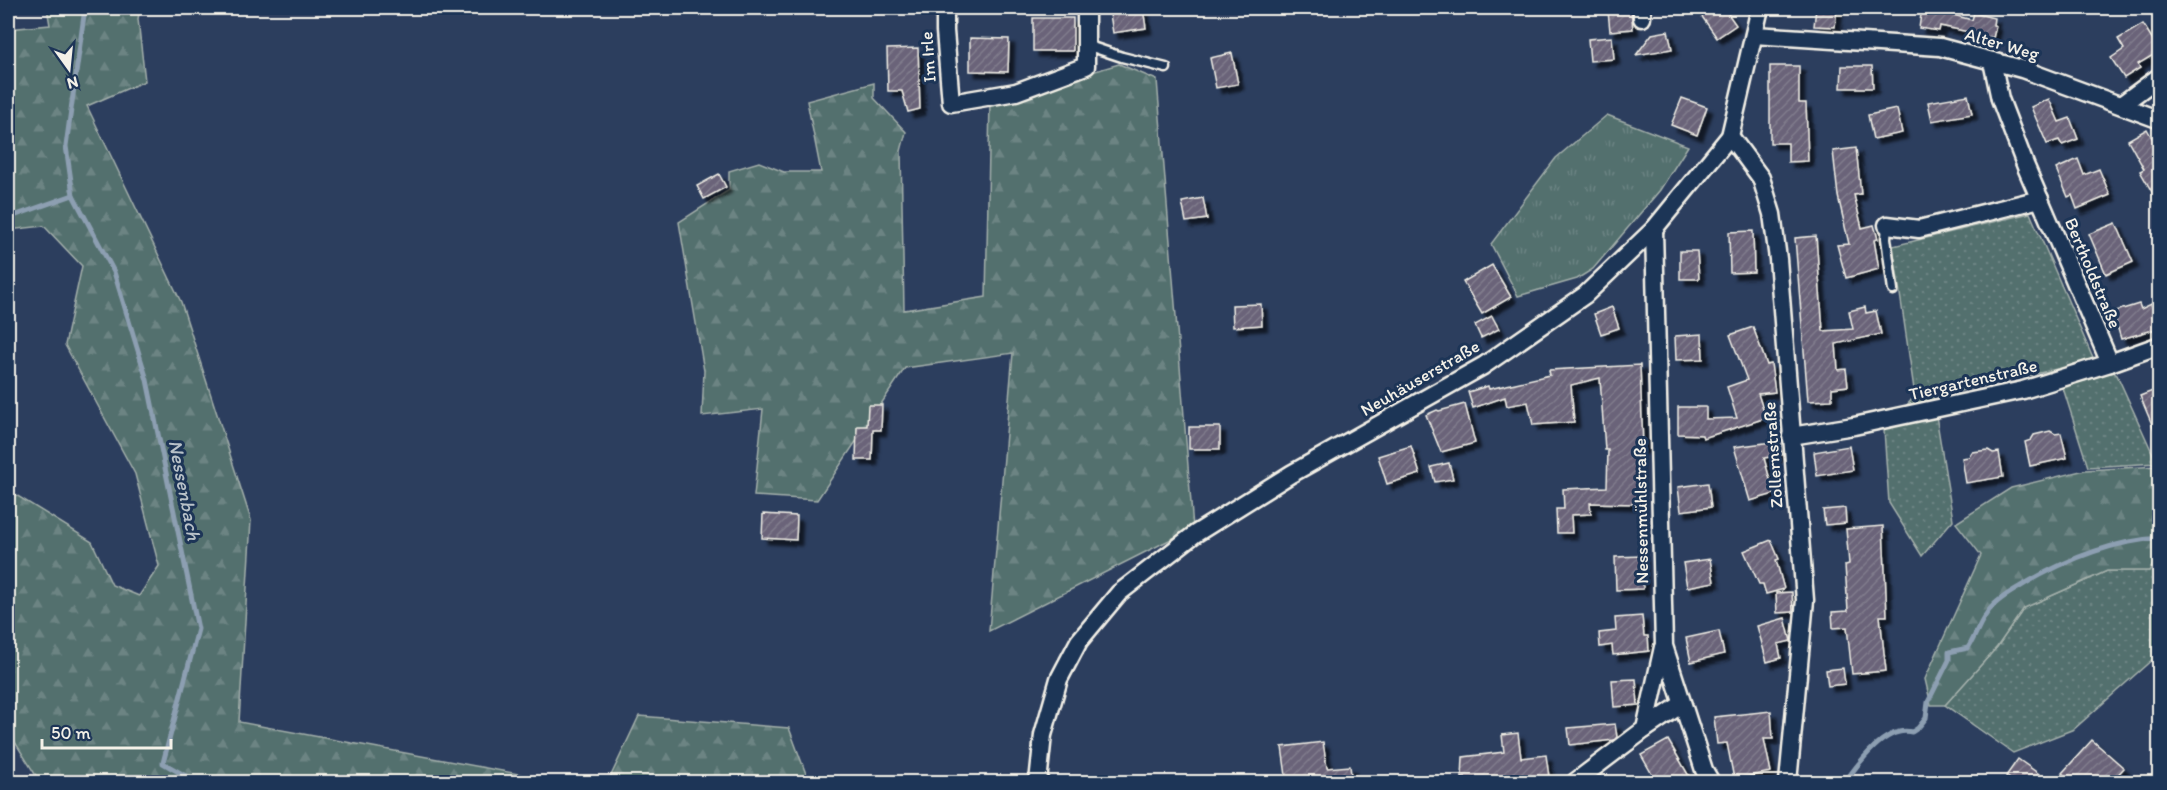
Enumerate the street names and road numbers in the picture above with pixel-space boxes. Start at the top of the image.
street label: Alter Weg [1962,23,2042,65]
street label: Im Irle [915,31,941,83]
street label: Bertholdstraße [2060,214,2126,332]
street label: Neuhäuserstraße [1357,335,1483,421]
street label: Tiergartenstraße [1907,355,2039,405]
street label: Zollernstraße [1758,401,1788,509]
street label: Nessenmühlstraße [1629,438,1653,584]

